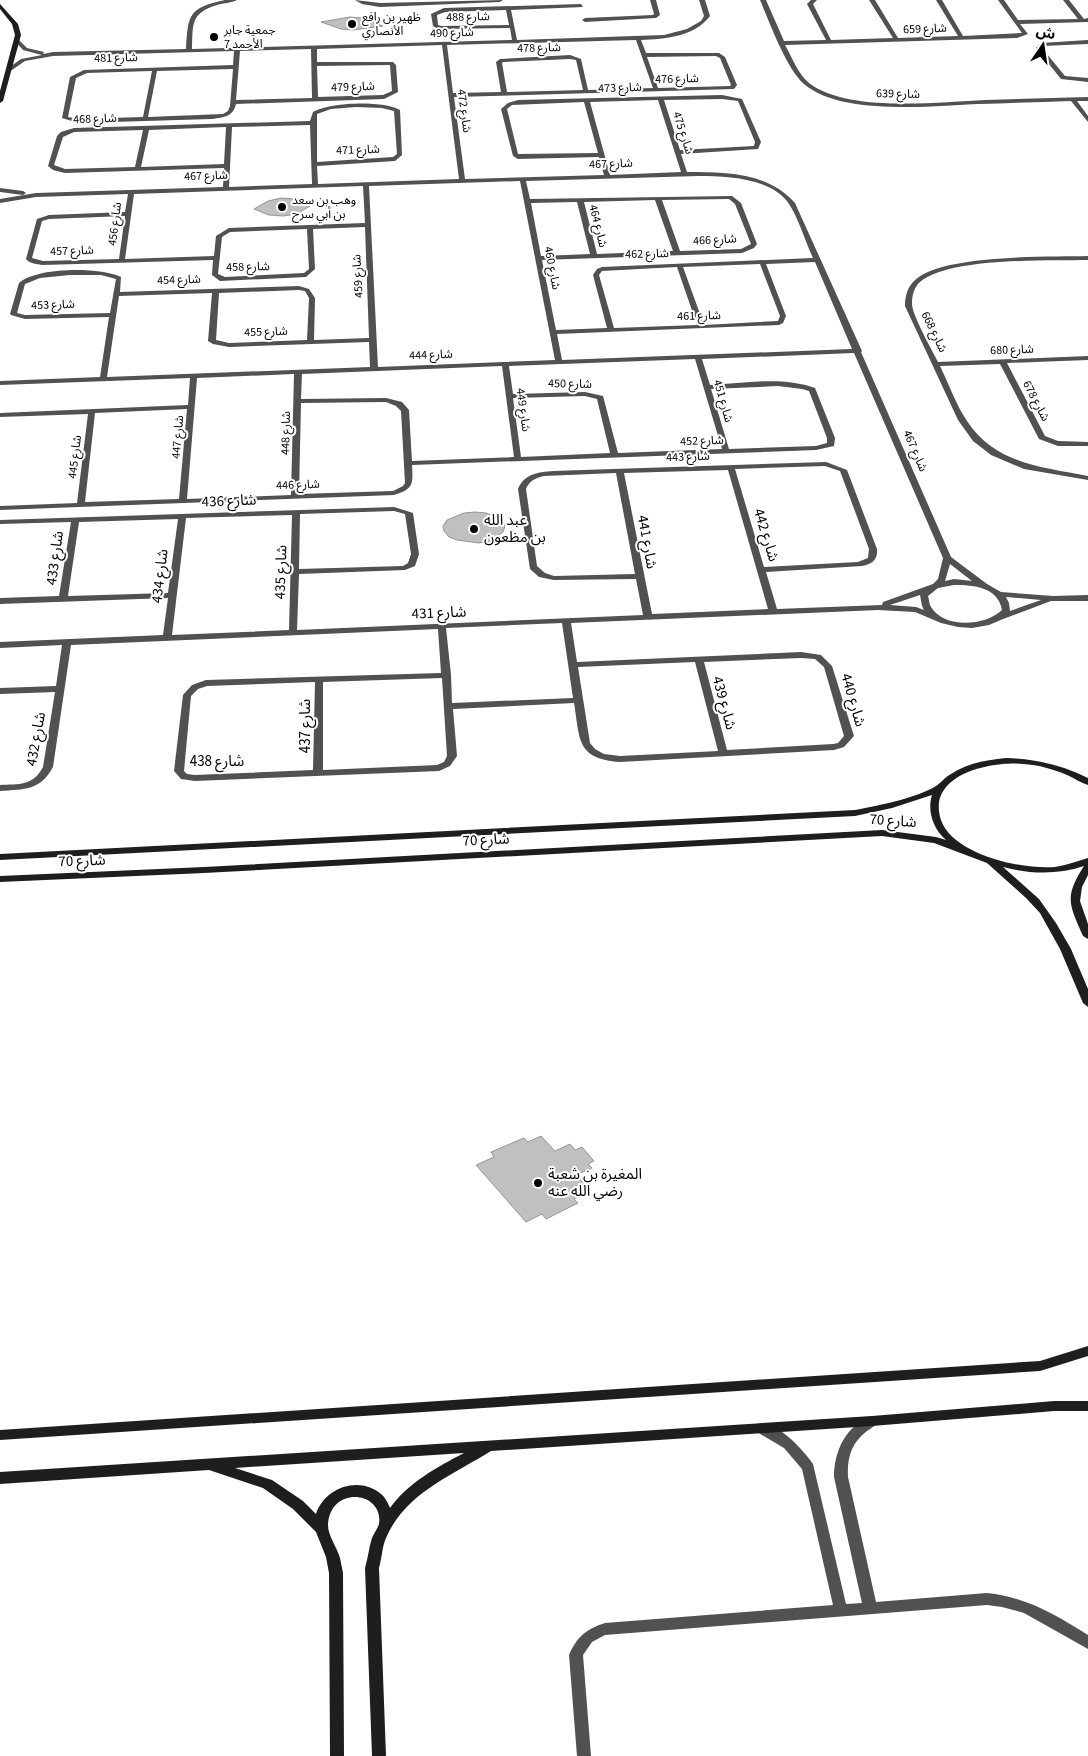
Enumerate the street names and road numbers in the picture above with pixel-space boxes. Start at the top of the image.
street label: شارع 488 [446,8,490,26]
street label: شارع 659 [903,20,947,38]
street label: شارع 490 [430,24,474,42]
street label: شارع 478 [517,39,561,57]
street label: شارع 481 [94,49,138,67]
street label: شارع 476 [655,70,699,88]
street label: شارع 479 [331,78,375,96]
street label: شارع 473 [598,79,642,97]
street label: شارع 639 [876,85,920,103]
street label: شارع 472 [453,88,475,134]
street label: شارع 468 [73,110,117,128]
street label: شارع 475 [668,110,698,156]
street label: شارع 471 [336,141,380,159]
street label: شارع 467 [589,155,633,173]
street label: شارع 467 [184,167,228,185]
street label: شارع 456 [104,201,126,247]
street label: شارع 464 [584,203,612,249]
street label: شارع 466 [693,230,737,250]
street label: شارع 457 [50,242,94,260]
street label: شارع 460 [539,245,565,291]
street label: شارع 462 [625,245,669,263]
street label: شارع 459 [348,254,368,298]
street label: شارع 458 [226,258,270,276]
street label: شارع 454 [157,271,201,289]
street label: شارع 453 [31,296,75,314]
street label: شارع 461 [677,307,721,325]
street label: شارع 668 [917,309,951,355]
street label: شارع 455 [244,323,288,341]
street label: شارع 680 [990,341,1034,359]
street label: شارع 444 [409,346,453,364]
street label: شارع 450 [548,375,592,393]
street label: شارع 451 [709,378,737,424]
street label: شارع 678 [1018,378,1054,424]
street label: شارع 449 [512,387,534,433]
street label: شارع 448 [277,411,295,455]
street label: شارع 447 [168,414,188,460]
street label: شارع 467 [899,428,931,474]
street label: شارع 452 [680,432,724,450]
street label: شارع 445 [64,434,86,480]
street label: شارع 443 [666,448,710,466]
street label: شارع 446 [276,476,320,494]
street label: شارع 436 [201,490,257,513]
street label: شارع 442 [747,506,784,565]
street label: شارع 441 [631,513,662,571]
street label: شارع 433 [41,529,70,587]
street label: شارع 435 [270,544,293,600]
street label: شارع 434 [146,547,175,605]
street label: شارع 431 [411,602,467,625]
street label: شارع 440 [834,671,871,730]
street label: شارع 439 [706,674,741,733]
street label: شارع 437 [295,698,317,753]
street label: شارع 432 [21,710,52,768]
street label: شارع 438 [190,751,245,773]
street label: شارع 70 [869,809,917,834]
street label: شارع 70 [462,828,510,853]
street label: شارع 70 [58,850,106,873]

